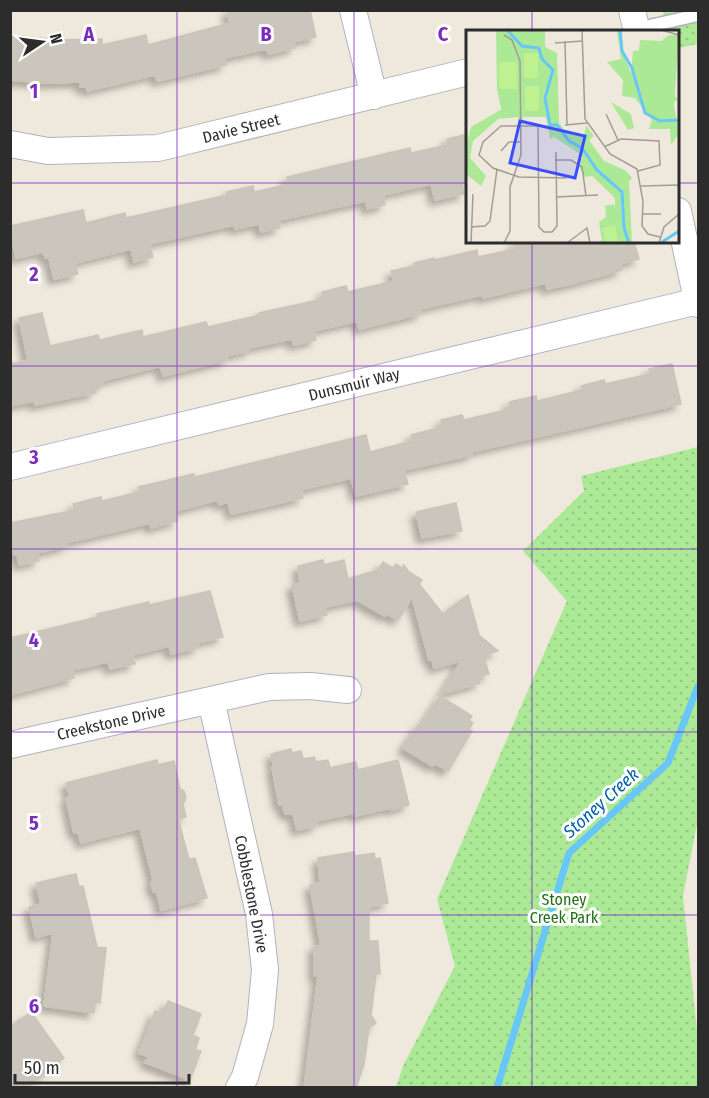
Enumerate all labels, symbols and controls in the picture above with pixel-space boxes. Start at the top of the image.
north arrow [12,12,72,72]
text: A [83,22,96,46]
text: B [260,22,272,46]
text: C [438,22,449,46]
inset map [466,30,679,243]
text: N [46,32,66,46]
text: 1 [30,79,38,103]
street label: Davie Street [201,110,282,147]
text: 2 [28,262,39,286]
street label: Dunsmuir Way [307,364,402,405]
text: 3 [28,445,39,469]
text: 4 [29,628,39,652]
street label: Creekstone Drive [55,701,167,744]
water label: Stoney Creek [558,763,643,843]
text: 5 [29,811,39,835]
street label: Cobblestone Drive [231,834,272,955]
park label: Stoney Creek Park [530,890,599,927]
text: 6 [29,994,39,1018]
scale bar [15,1047,189,1085]
text: 50 m [24,1057,60,1079]

